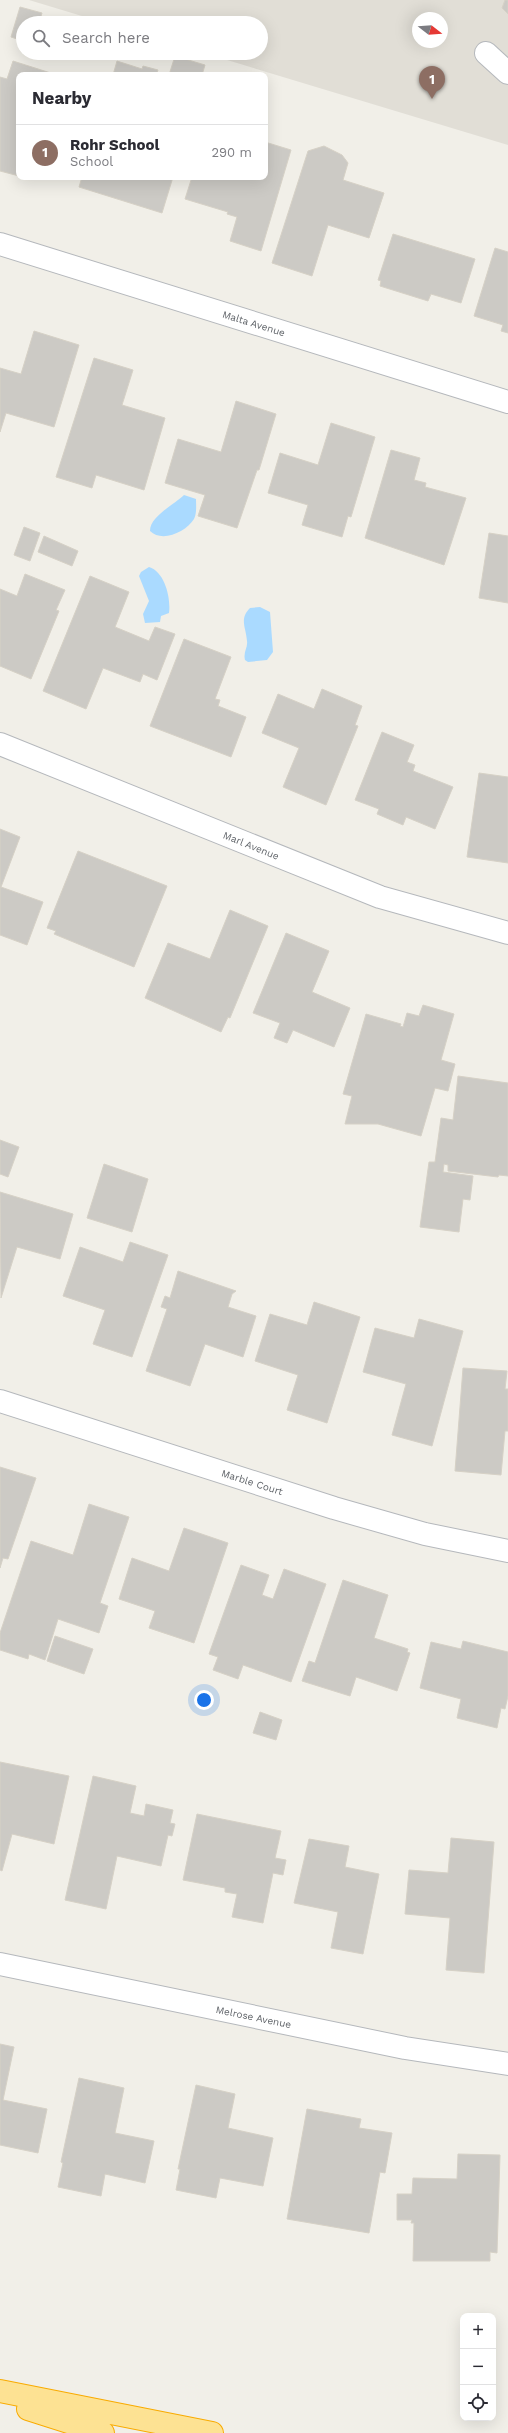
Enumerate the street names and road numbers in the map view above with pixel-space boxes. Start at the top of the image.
street label: Malta Avenue [221,308,287,338]
street label: Marl Avenue [222,829,281,861]
street label: Marble Court [220,1467,285,1497]
street label: Melrose Avenue [215,2003,293,2030]

